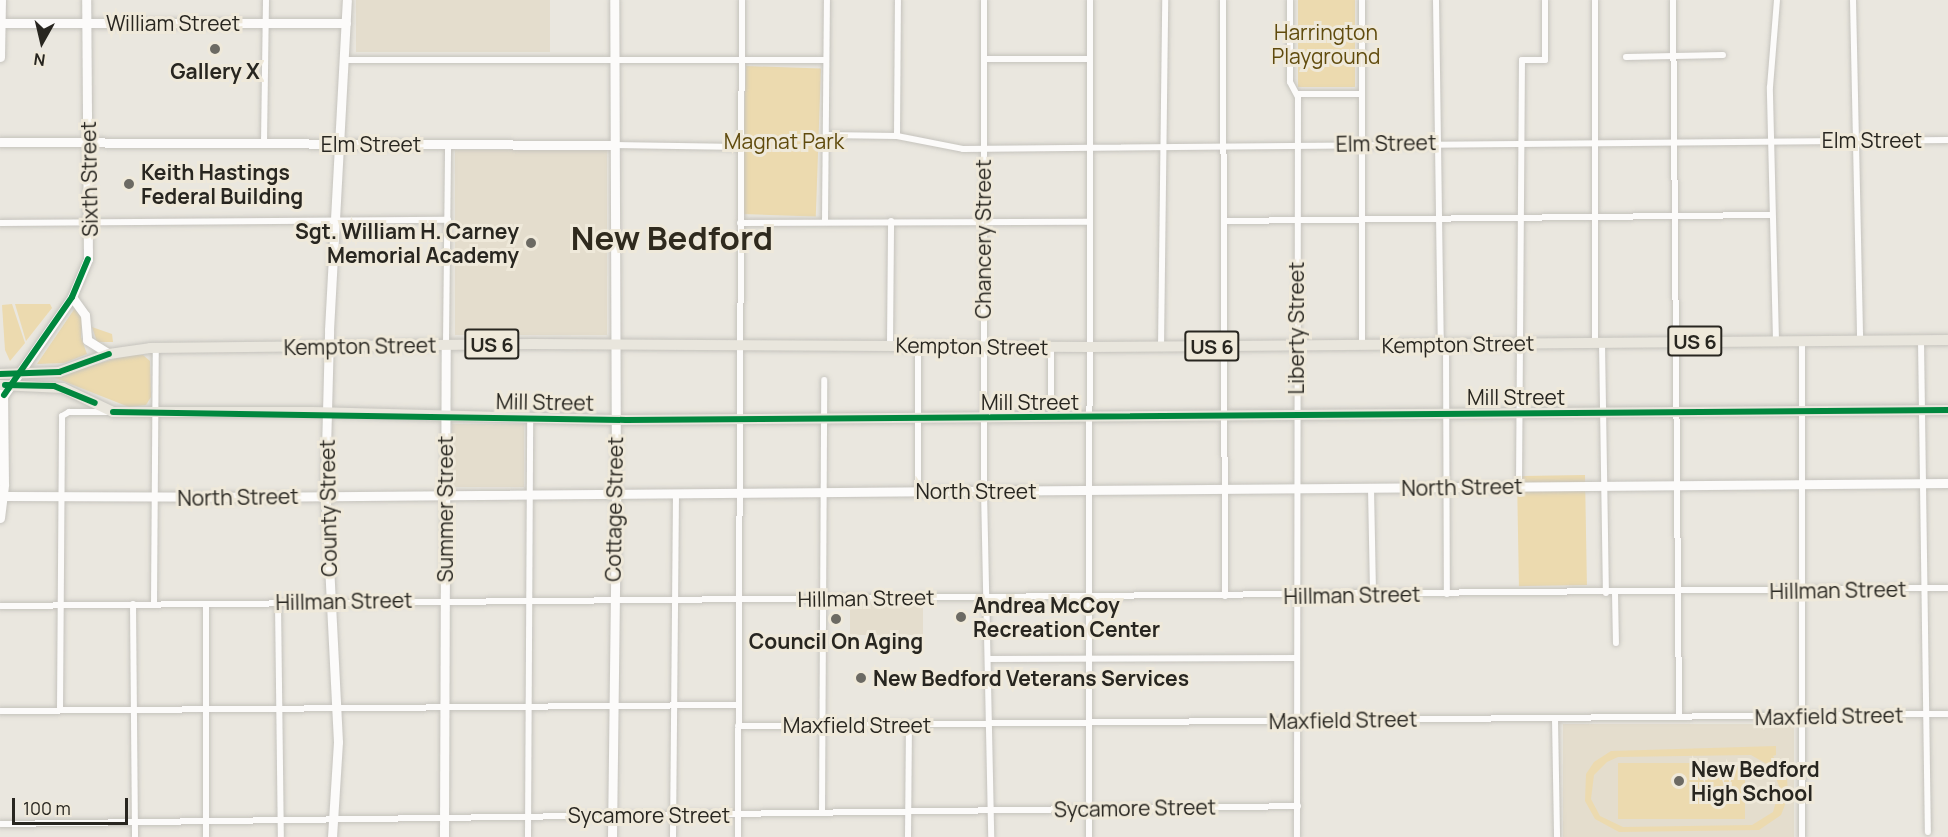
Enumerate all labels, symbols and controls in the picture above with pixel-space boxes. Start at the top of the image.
street label: William Street [106,10,240,36]
north arrow [12,12,72,72]
park label: Harrington Playground [1272,19,1380,69]
marker: Gallery X [208,42,222,56]
text: N [32,48,47,72]
place label: Gallery X [170,58,260,84]
street label: Sixth Street [75,121,103,237]
street label: Elm Street [1822,127,1922,153]
park label: Magnat Park [724,128,844,154]
street label: Elm Street [1336,130,1436,156]
street label: Elm Street [321,131,421,157]
place label: Keith Hastings Federal Building [141,159,303,209]
street label: Chancery Street [970,159,996,319]
marker: Keith Hastings Federal Building [122,177,136,191]
place label: Sgt. William H. Carney Memorial Academy [295,218,519,268]
district label: New Bedford [571,218,773,258]
marker: Sgt. William H. Carney Memorial Academy [524,236,538,250]
street label: Liberty Street [1283,262,1309,394]
road number: US 6 [1666,324,1724,358]
road number: US 6 [464,327,520,361]
road number: US 6 [1184,329,1240,363]
street label: Kempton Street [1381,330,1535,358]
street label: Kempton Street [283,332,437,360]
street label: Kempton Street [895,332,1049,360]
street label: Mill Street [1467,384,1565,410]
street label: Mill Street [496,389,594,415]
street label: Mill Street [981,389,1079,415]
street label: Summer Street [432,436,458,582]
street label: Cottage Street [600,436,628,582]
street label: County Street [314,439,342,577]
street label: North Street [1401,473,1523,501]
street label: North Street [915,478,1037,504]
street label: North Street [177,483,299,511]
street label: Hillman Street [1769,576,1907,604]
street label: Hillman Street [1283,581,1421,609]
street label: Hillman Street [797,584,935,612]
street label: Hillman Street [275,587,413,615]
place label: Andrea McCoy Recreation Center [973,592,1160,642]
marker: Andrea McCoy Recreation Center [954,610,968,624]
marker: Council On Aging [829,612,843,626]
place label: Council On Aging [749,628,923,654]
place label: New Bedford Veterans Services [873,665,1189,691]
marker: New Bedford Veterans Services [854,671,868,685]
street label: Maxfield Street [1755,702,1903,730]
street label: Maxfield Street [1269,706,1417,734]
street label: Maxfield Street [783,712,931,738]
place label: New Bedford High School [1691,756,1820,806]
marker: New Bedford High School [1672,774,1686,788]
scale bar [15,786,130,824]
street label: Sycamore Street [1054,794,1216,822]
text: 100 m [23,796,71,820]
street label: Sycamore Street [568,802,730,828]

